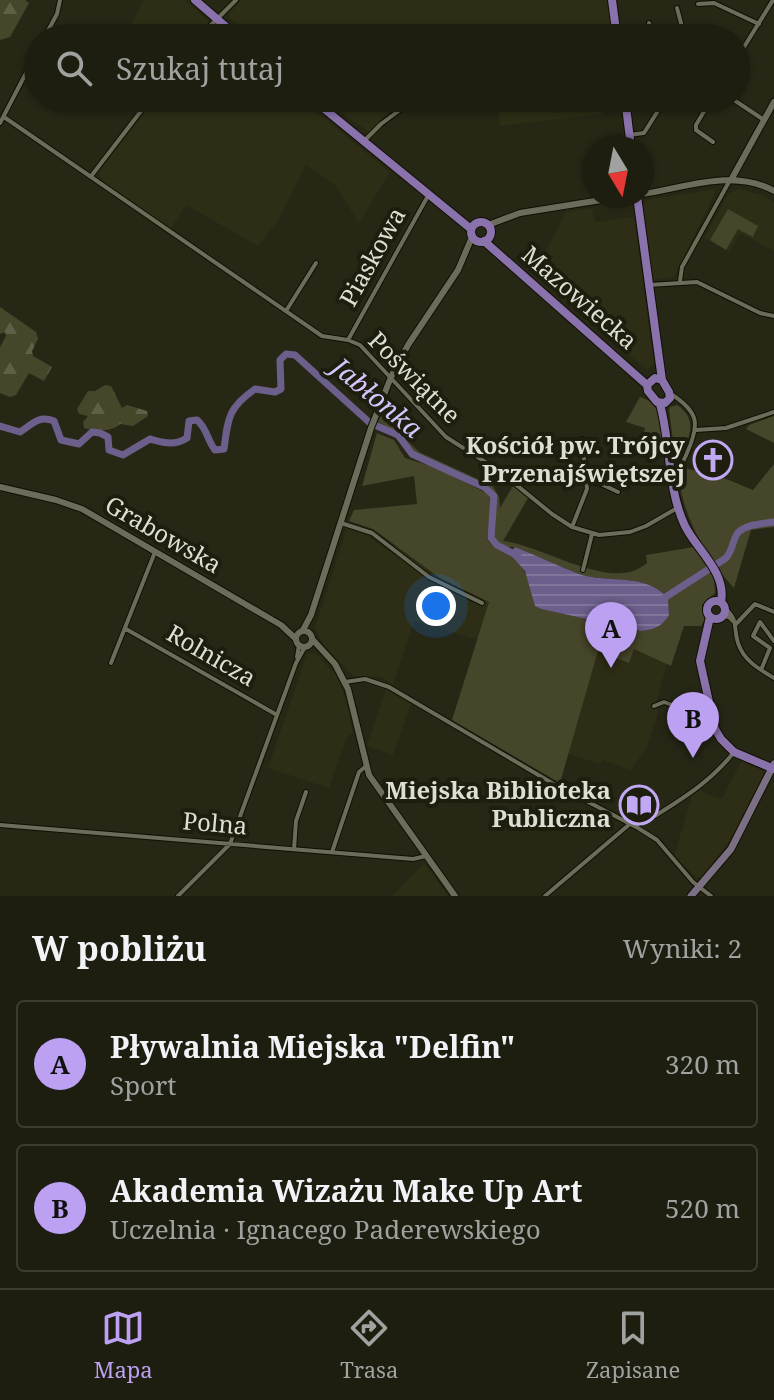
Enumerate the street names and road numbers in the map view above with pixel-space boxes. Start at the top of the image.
street label: Piaskowa [331,201,412,312]
street label: Mazowiecka [515,238,645,356]
street label: Poświątne [362,324,468,430]
street label: Grabowska [100,487,228,580]
street label: Rolnicza [161,616,262,693]
street label: Polna [181,803,249,842]

